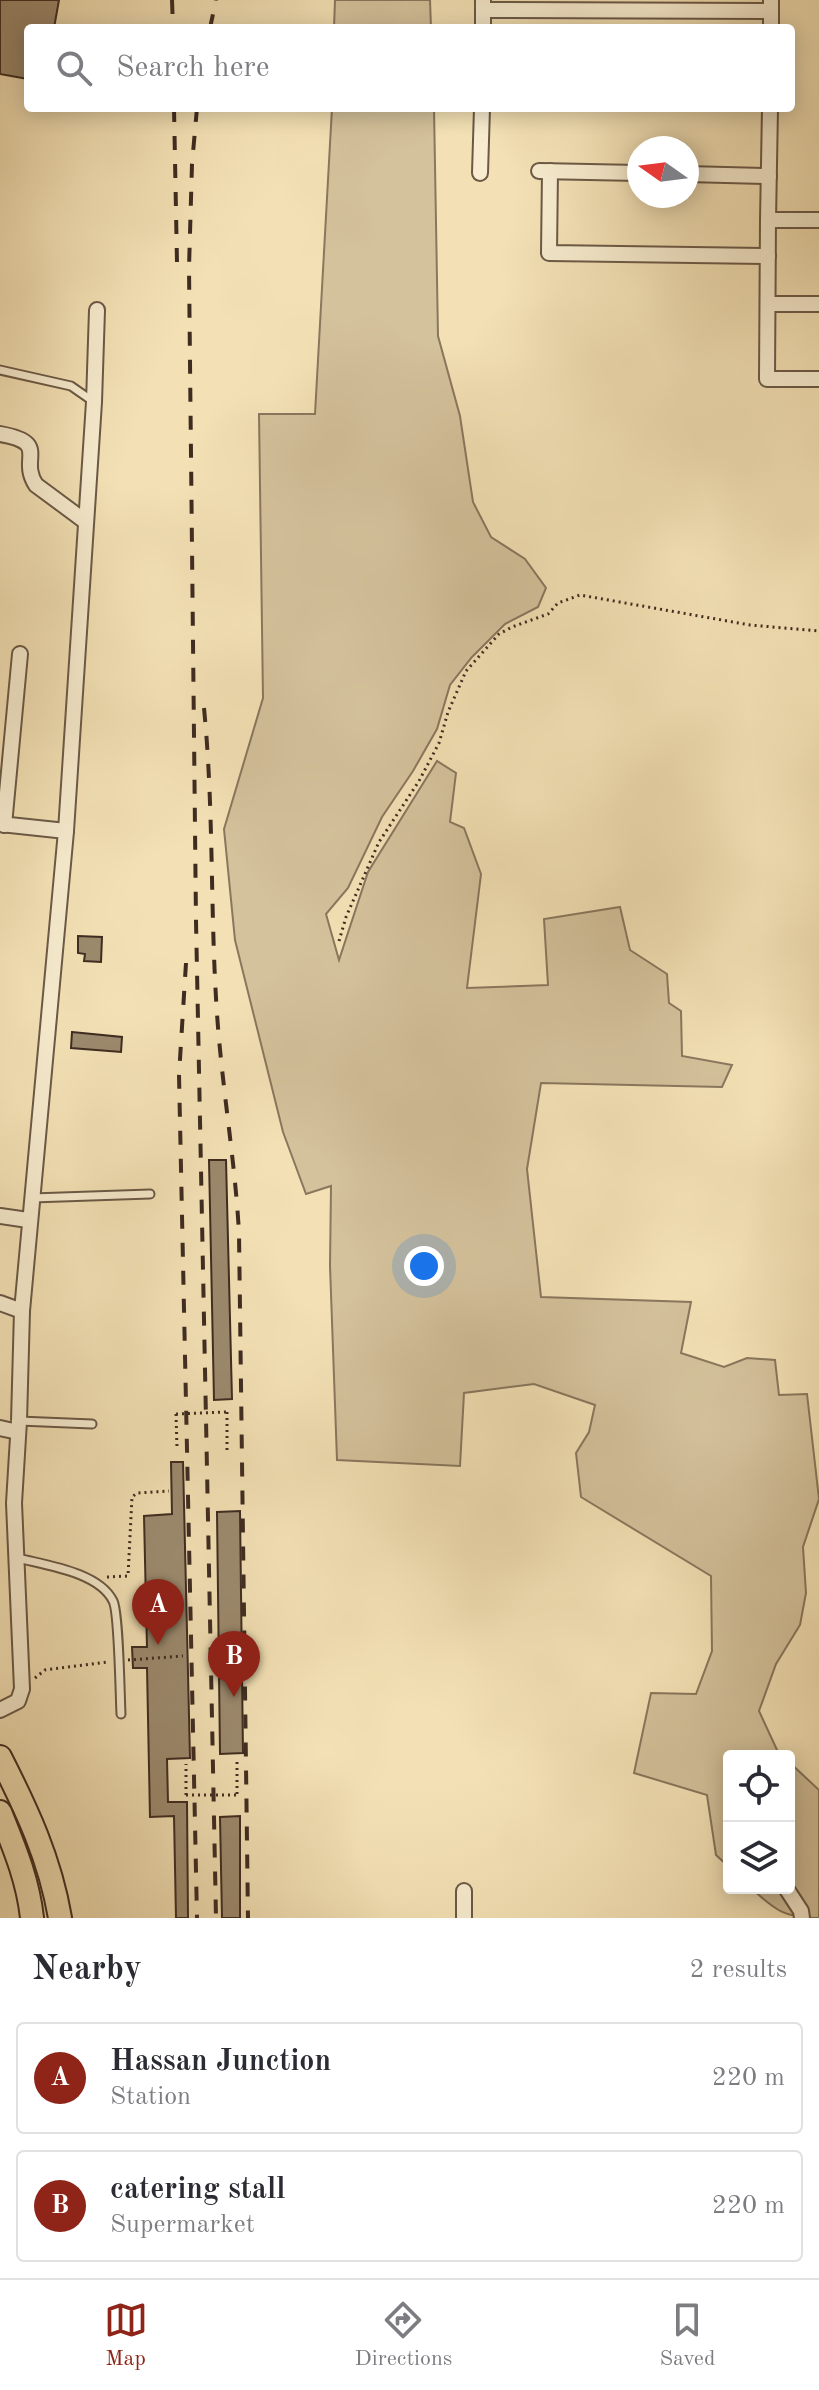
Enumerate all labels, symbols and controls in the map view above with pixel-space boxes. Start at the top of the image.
search box [24,24,795,112]
icon: search [52,46,96,90]
text: Search here [116,53,270,83]
north arrow [627,136,699,208]
your location [404,1246,444,1286]
pin: A [132,1579,184,1645]
pin: B [208,1631,260,1697]
map controls [723,1750,795,1894]
button: locate [723,1750,795,1822]
button: layers [723,1822,795,1894]
text: Nearby [32,1953,142,1987]
text: 2 results [689,1957,787,1983]
text: Hassan Junction [110,2047,331,2077]
text: A [50,2065,70,2091]
text: 220 m [712,2065,785,2091]
text: Station [110,2084,191,2110]
text: catering stall [110,2175,286,2205]
text: B [51,2193,69,2219]
text: 220 m [712,2193,785,2219]
text: Supermarket [110,2212,255,2238]
tab: Map [104,2298,148,2373]
tab: Directions [355,2298,452,2373]
tab: Saved [659,2298,715,2373]

